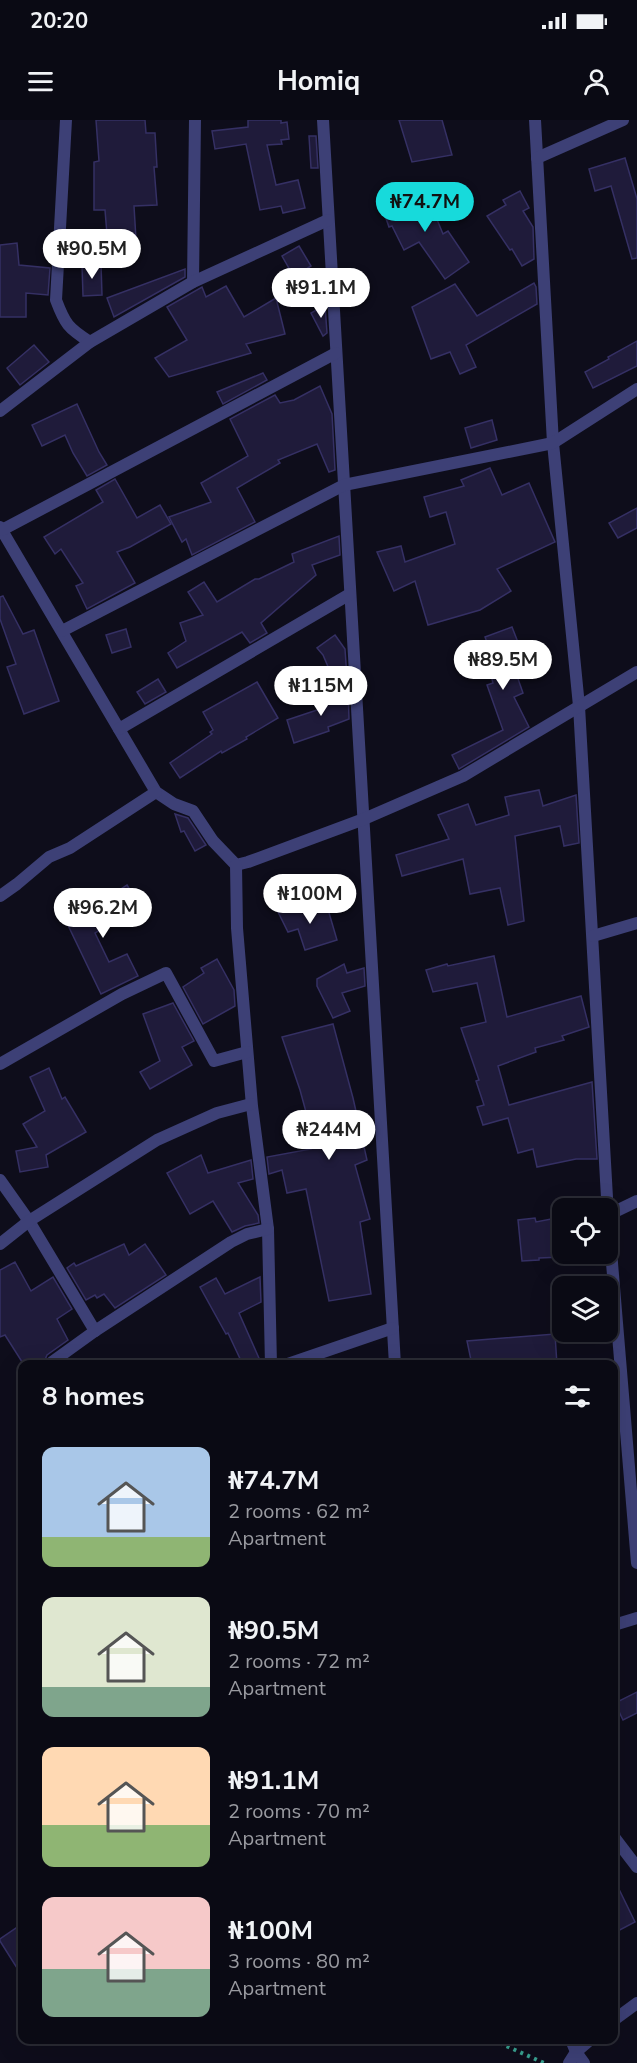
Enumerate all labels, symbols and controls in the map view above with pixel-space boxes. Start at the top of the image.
text: 20:20 [30,6,88,36]
text: Homiq [277,63,360,100]
icon: menu [24,65,57,98]
icon: person [580,65,613,98]
pin: ₦74.7M [376,182,474,233]
text: ₦74.7M [390,188,460,215]
pin: ₦90.5M [43,229,141,280]
text: ₦90.5M [57,235,127,262]
pin: ₦91.1M [272,268,370,319]
text: ₦91.1M [286,274,356,301]
pin: ₦89.5M [454,640,552,691]
text: ₦89.5M [468,646,538,673]
pin: ₦115M [279,666,363,717]
text: ₦115M [288,672,354,699]
pin: ₦100M [268,874,352,925]
text: ₦100M [277,880,343,907]
pin: ₦96.2M [54,888,152,939]
text: ₦96.2M [68,894,138,921]
pin: ₦244M [287,1110,371,1161]
text: ₦244M [296,1116,362,1143]
map controls [552,1198,618,1342]
button: locate [552,1198,618,1264]
button: layers [552,1276,618,1342]
text: 8 homes [42,1379,144,1414]
icon: filters [561,1380,594,1413]
text: ₦74.7M [228,1463,319,1498]
icon: home [90,1471,162,1543]
text: 2 rooms · 62 m² [228,1498,370,1525]
text: Apartment [228,1525,326,1552]
text: ₦90.5M [228,1613,319,1648]
icon: home [90,1621,162,1693]
text: 2 rooms · 72 m² [228,1648,370,1675]
text: Apartment [228,1675,326,1702]
text: ₦91.1M [228,1763,319,1798]
icon: home [90,1771,162,1843]
text: 2 rooms · 70 m² [228,1798,370,1825]
text: Apartment [228,1825,326,1852]
text: ₦100M [228,1913,313,1948]
icon: home [90,1921,162,1993]
text: 3 rooms · 80 m² [228,1948,370,1975]
text: Apartment [228,1975,326,2002]

